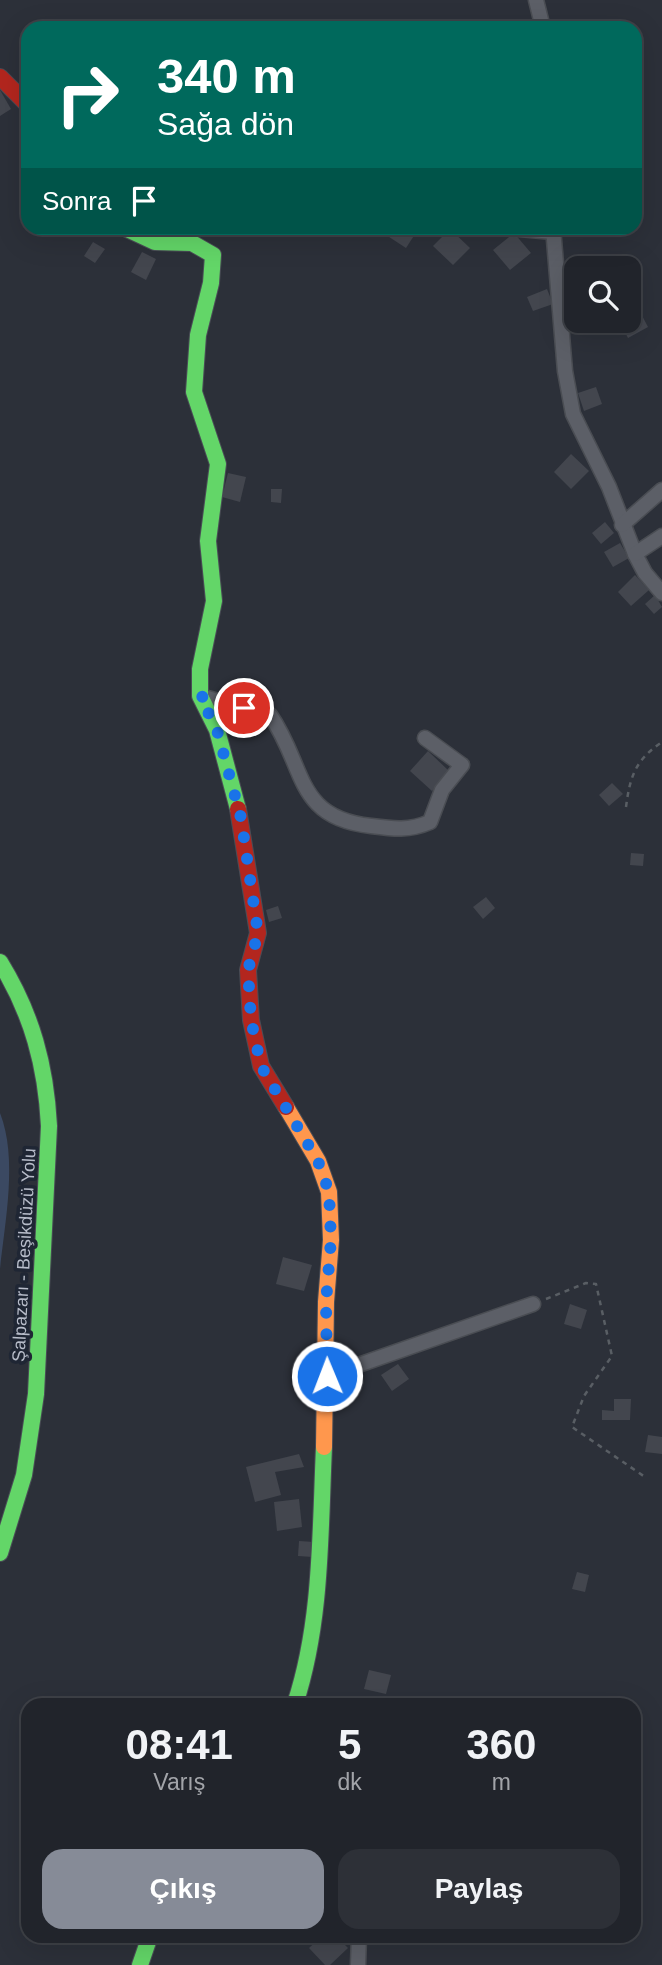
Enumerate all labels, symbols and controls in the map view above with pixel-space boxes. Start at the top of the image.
icon: right [42,49,133,140]
text: 340 m [157,49,296,103]
text: Sağa dön [157,106,294,142]
icon: arrive [125,182,163,220]
text: Sonra [42,186,111,216]
map controls [564,256,641,333]
button: search [564,256,641,333]
pin [214,678,274,738]
icon: arrive [225,689,263,727]
street label: Şalpazarı - Beşikdüzü Yolu [8,1148,40,1362]
position arrow [290,1339,364,1413]
text: 08:41 [126,1721,233,1768]
text: 5 [338,1721,361,1768]
text: 360 [466,1721,536,1768]
text: Varış [153,1769,205,1795]
text: dk [338,1769,362,1795]
text: m [492,1769,511,1795]
button: Çıkış [42,1849,324,1929]
button: Paylaş [338,1849,620,1929]

